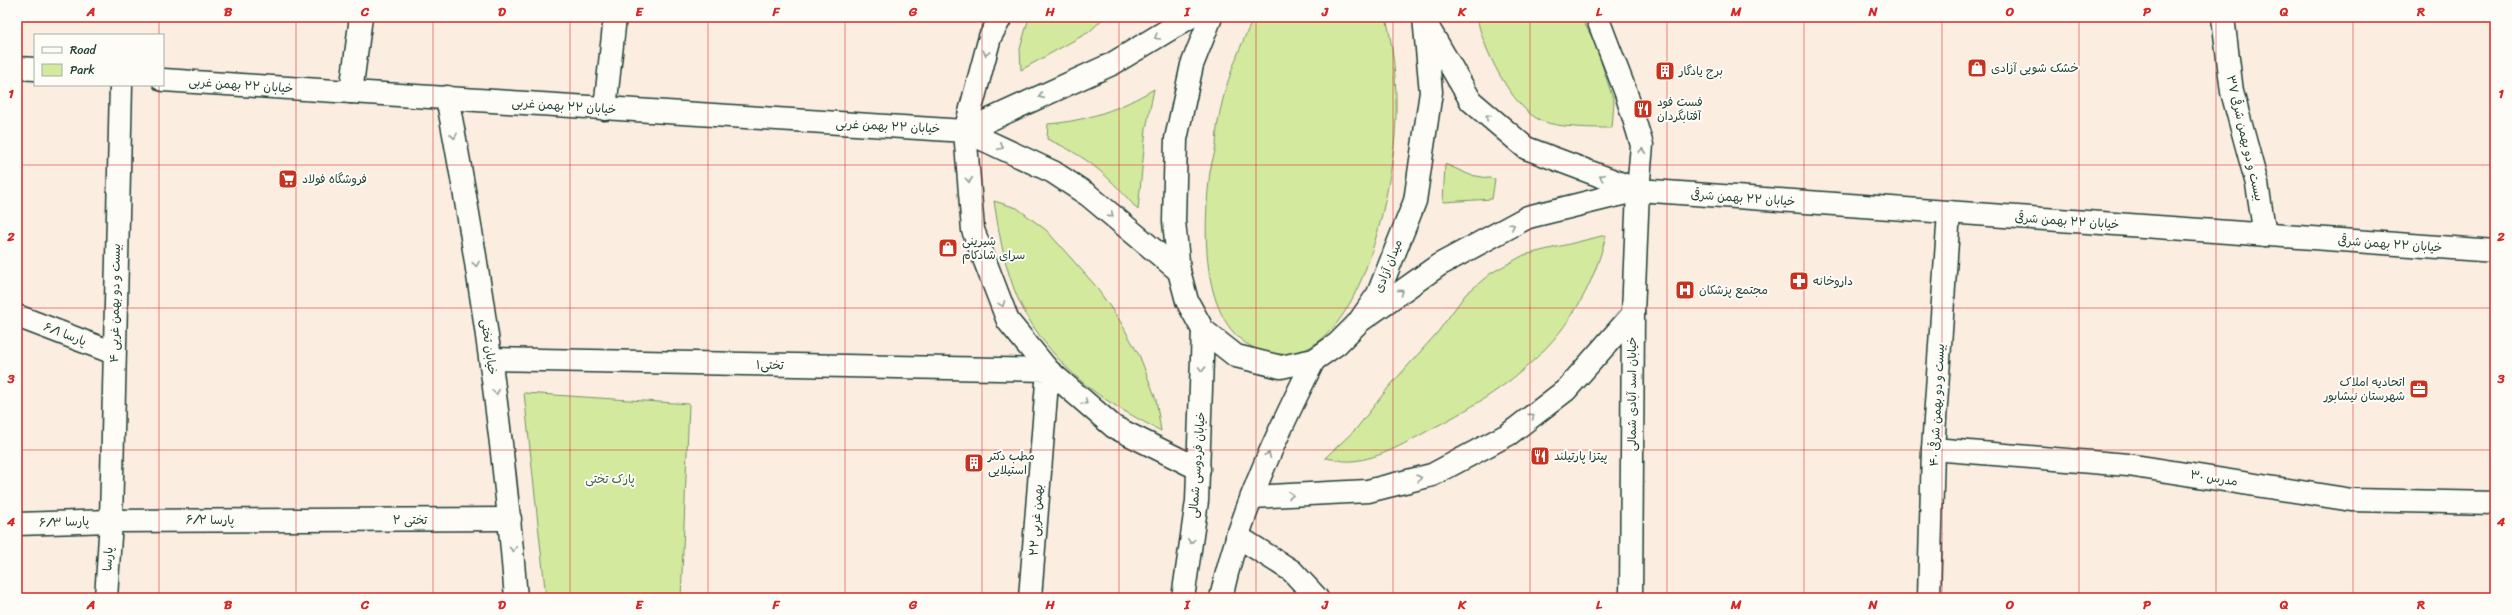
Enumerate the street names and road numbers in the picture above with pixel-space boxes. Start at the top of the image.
street label: خیابان ۲۲ بهمن غربی [188,70,294,100]
street label: بیست و دو بهمن شرقی ۳۷ [2220,73,2270,203]
street label: خیابان ۲۲ بهمن غربی [511,91,617,121]
street label: خیابان ۲۲ بهمن غربی [835,112,941,140]
street label: خیابان ۲۲ بهمن شرقی [1690,183,1796,213]
street label: خیابان ۲۲ بهمن شرقی [2014,206,2120,236]
street label: خیابان ۲۲ بهمن شرقی [2337,229,2443,259]
street label: میدان آزادی [1367,236,1409,296]
street label: بیست و دو بهمن غربی ۴ [103,243,127,363]
street label: پارسا ۶/۱ [40,316,90,352]
street label: خیابان تختی [474,318,504,376]
street label: خیابان اسد آبادی شمالی [1621,337,1643,451]
street label: بیست و دو بهمن شرقی ۴۰ [1923,343,1951,467]
street label: تختی۱ [756,354,785,376]
street label: خیابان فردوسی شمالی [1182,411,1212,519]
street label: مدرس ۳۰ [2189,463,2239,493]
street label: ۲۲ بهمن غربی [1023,483,1049,557]
street label: پارسا ۶/۲ [186,509,234,531]
street label: تختی ۲ [393,509,428,531]
street label: پارسا ۶/۳ [39,510,89,534]
street label: پارسا [96,546,120,572]

